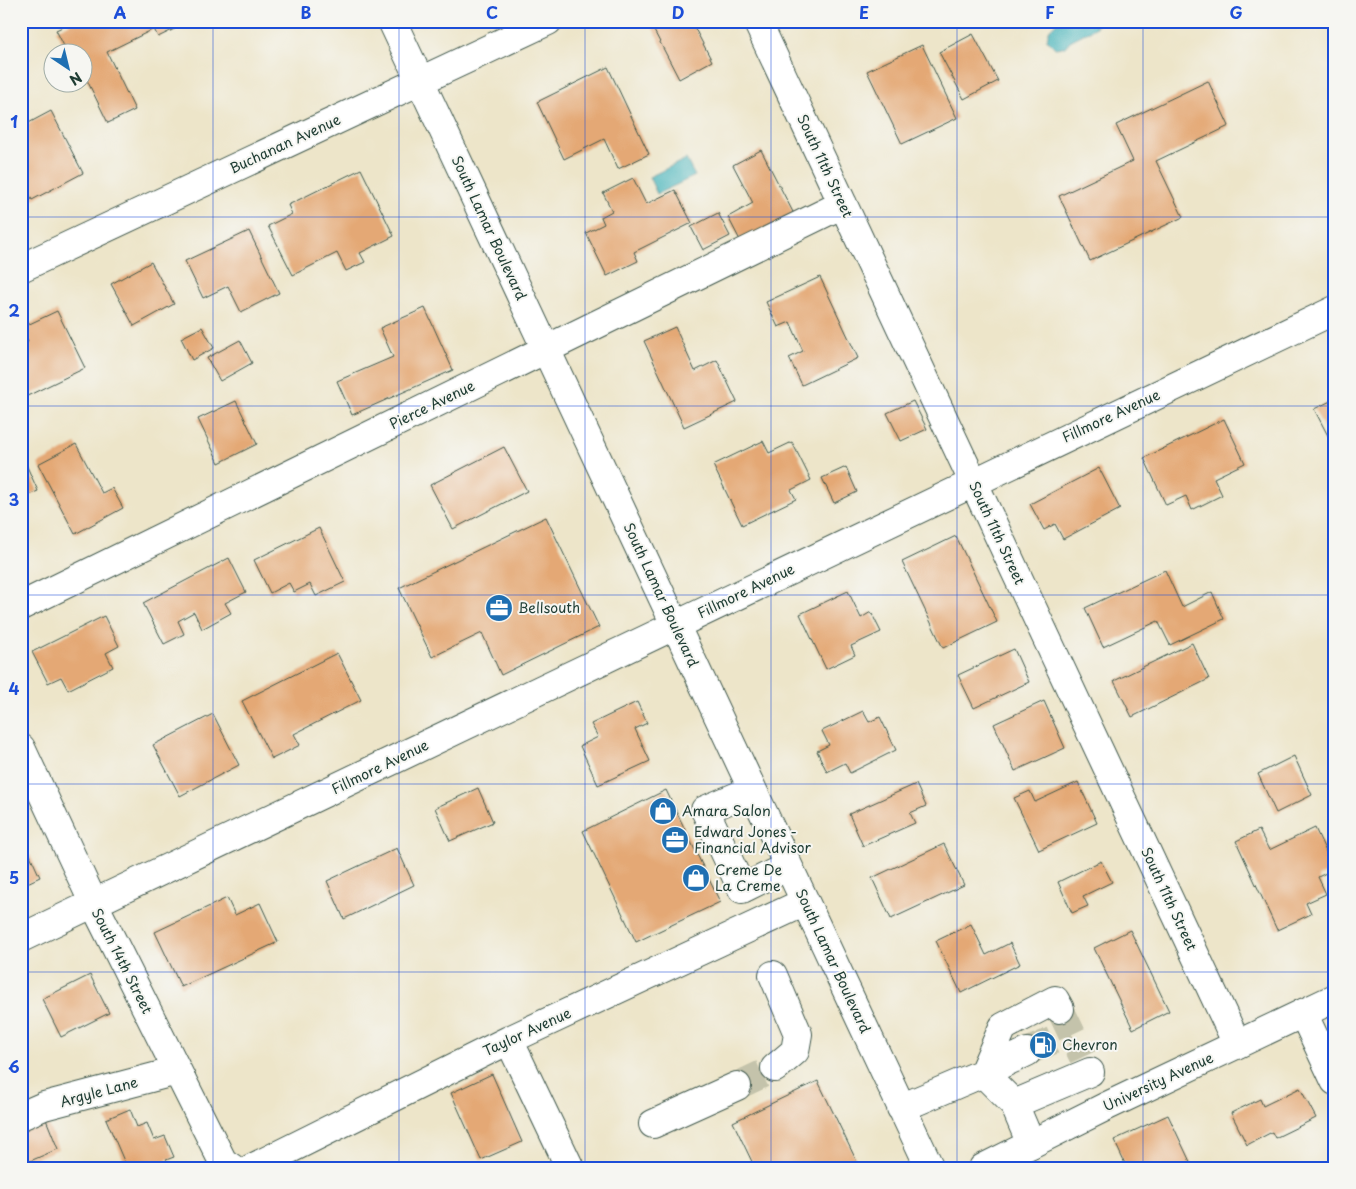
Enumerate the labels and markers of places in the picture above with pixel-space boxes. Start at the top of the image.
office icon: Bellsouth [484,593,514,623]
place label: Bellsouth [518,597,580,618]
shop icon: Amara Salon [648,796,678,826]
place label: Amara Salon [682,800,771,821]
place label: Edward Jones - Financial Advisor [694,821,812,858]
office icon: Edward Jones - Financial Advisor [660,825,690,855]
place label: Creme De La Creme [715,859,783,896]
shop icon: Creme De La Creme [681,863,711,893]
fuel station icon: Chevron [1028,1030,1058,1060]
place label: Chevron [1062,1034,1118,1055]

